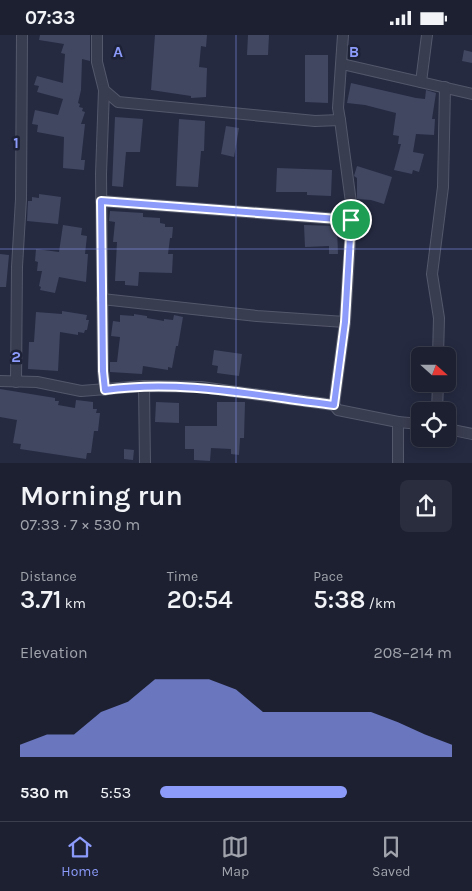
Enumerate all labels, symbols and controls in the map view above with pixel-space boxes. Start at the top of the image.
text: 07:33 [25,7,75,29]
text: A [113,42,123,61]
text: B [349,42,359,61]
text: 1 [13,133,19,152]
pin [330,199,372,241]
icon: arrive [337,206,365,234]
text: 2 [11,347,21,366]
north arrow [411,347,456,393]
map controls [411,347,456,447]
button: locate [411,402,456,447]
text: Morning run [20,479,183,512]
button: share [400,480,452,532]
text: 07:33 · 7 × 530 m [20,515,140,534]
text: Distance [20,568,77,585]
text: Time [167,568,198,585]
text: Pace [313,568,343,585]
text: 3.71 [20,585,61,614]
text: 20:54 [167,585,233,614]
text: 5:38 [313,585,366,614]
text: km [61,595,86,612]
text: /km [366,595,396,612]
text: Elevation [20,643,88,662]
text: 208–214 m [374,643,452,662]
text: 530 m [20,783,69,802]
text: 5:53 [100,783,131,802]
tab: Home [61,833,99,880]
tab: Map [221,833,249,880]
tab: Saved [372,833,411,880]

